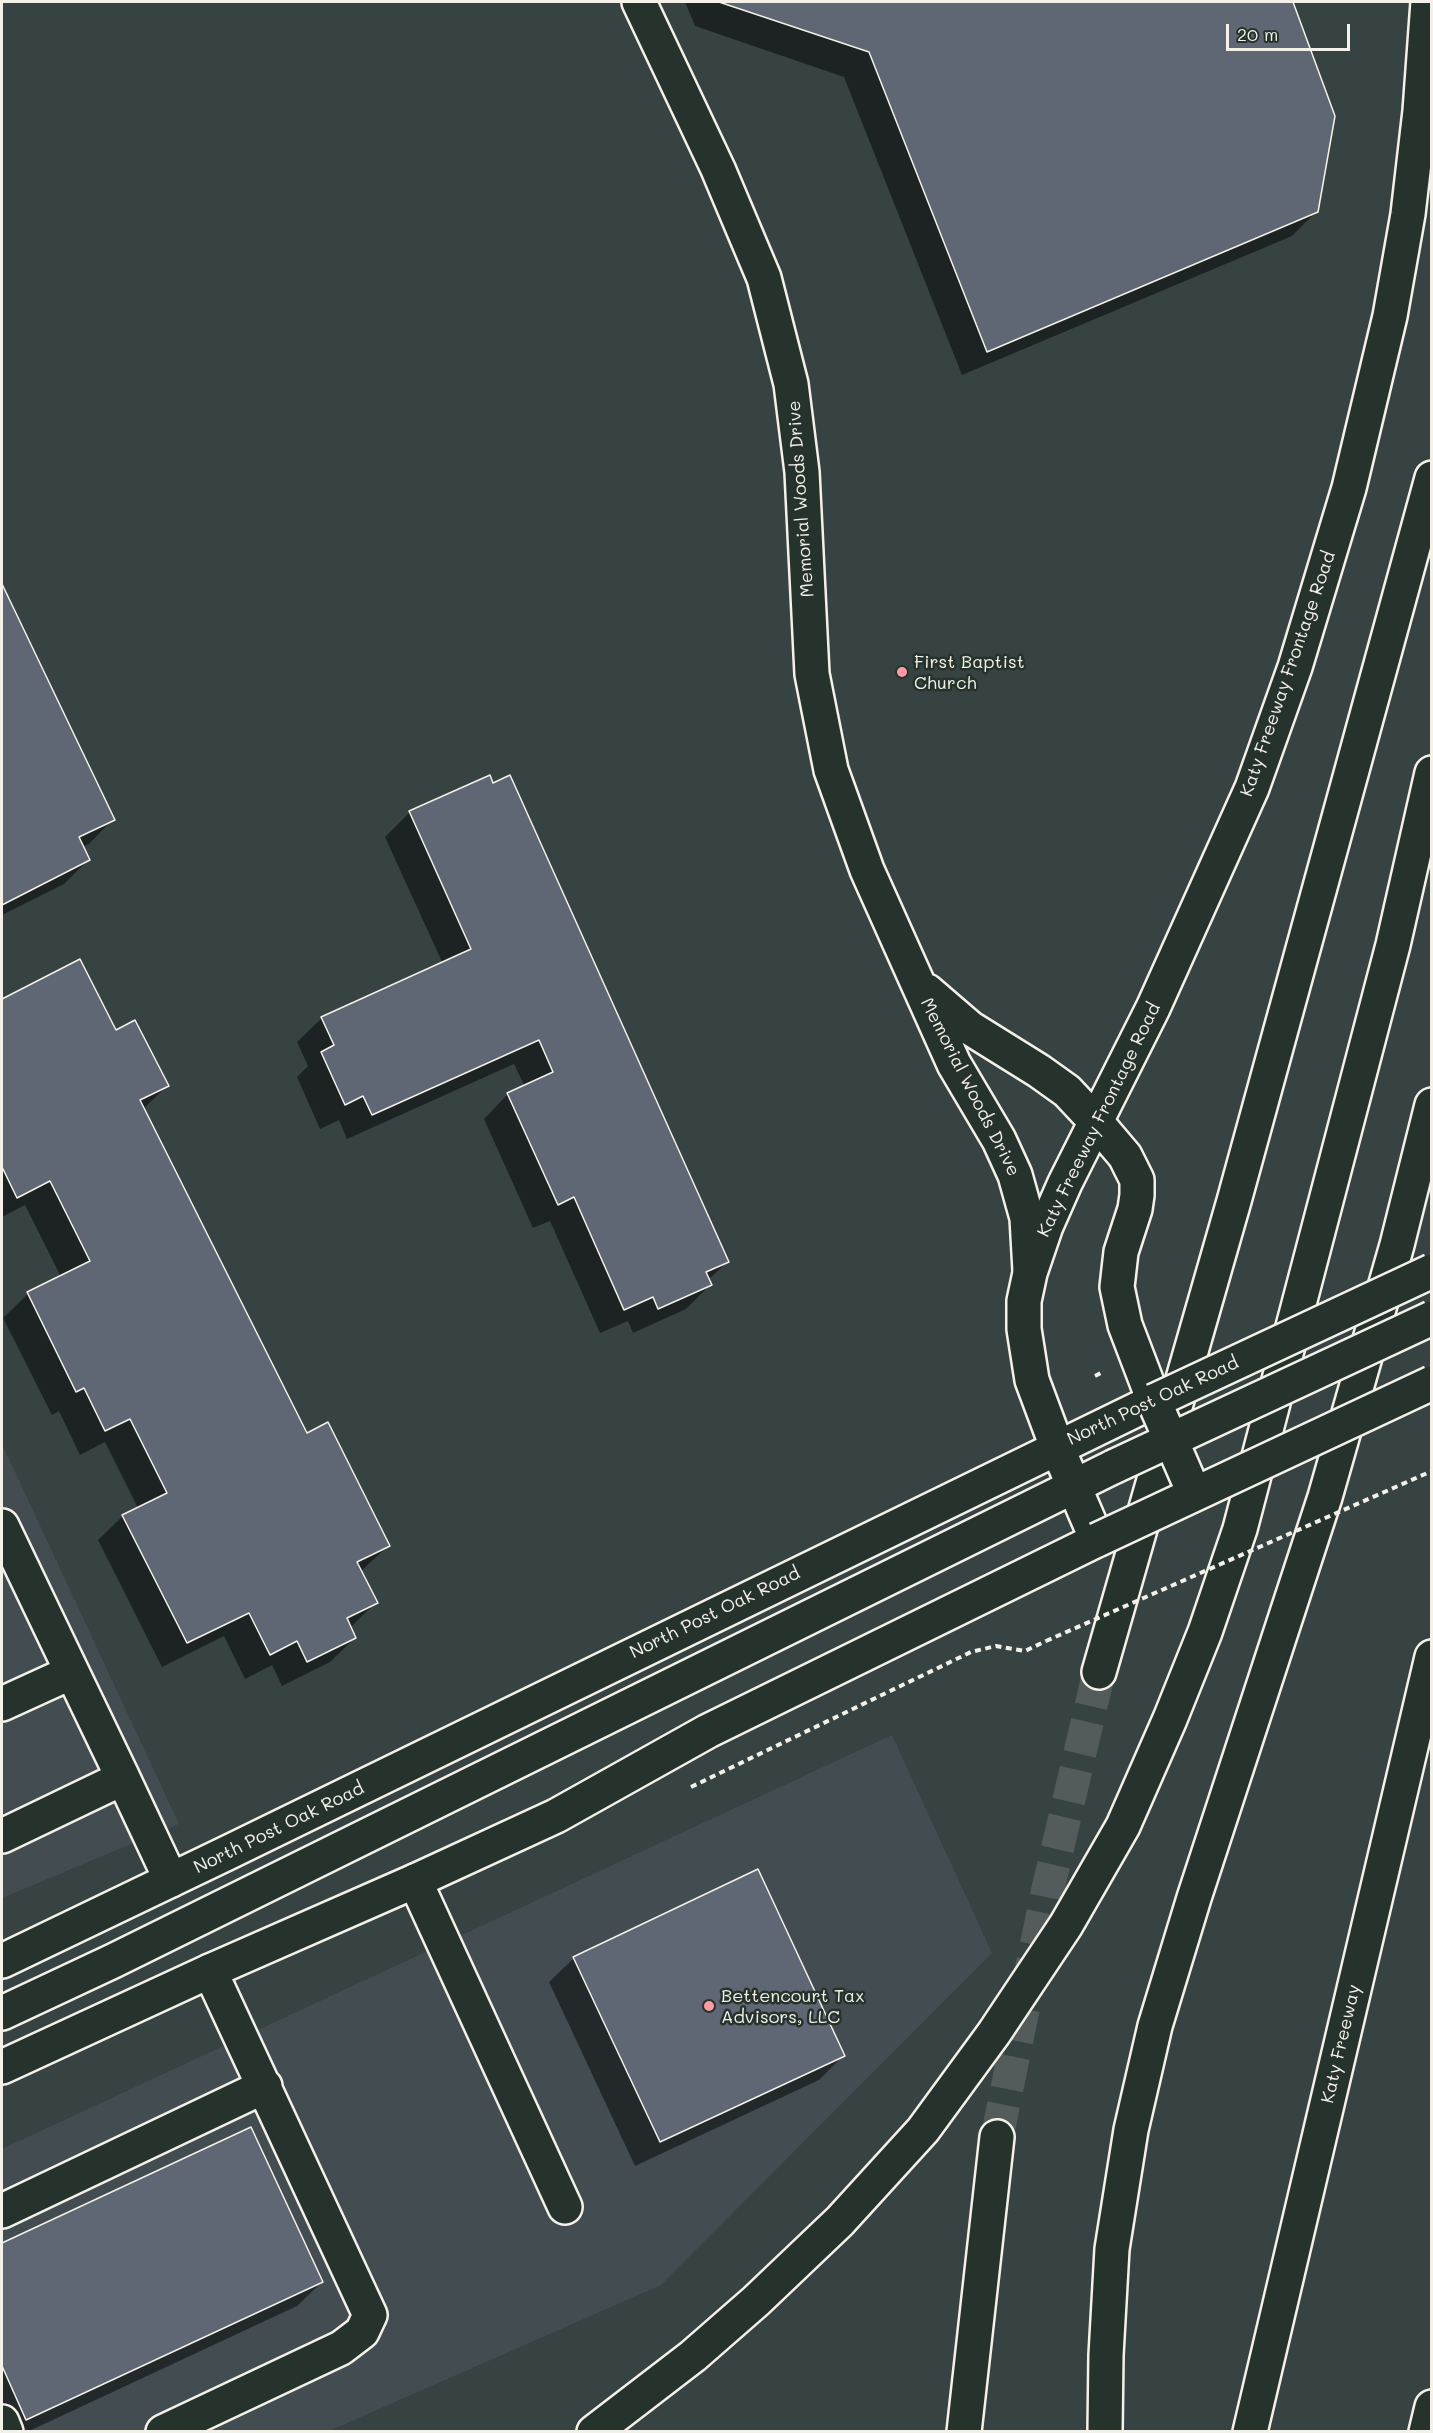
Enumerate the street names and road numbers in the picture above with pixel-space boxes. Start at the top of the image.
street label: Memorial Woods Drive [783,400,819,598]
street label: Katy Freeway Frontage Road [1236,549,1340,799]
street label: Memorial Woods Drive [916,994,1024,1180]
street label: Katy Freeway Frontage Road [1033,999,1165,1241]
street label: North Post Oak Road [1064,1352,1242,1450]
street label: North Post Oak Road [626,1562,804,1664]
street label: North Post Oak Road [190,1777,368,1879]
street label: Katy Freeway [1317,1983,1365,2105]

